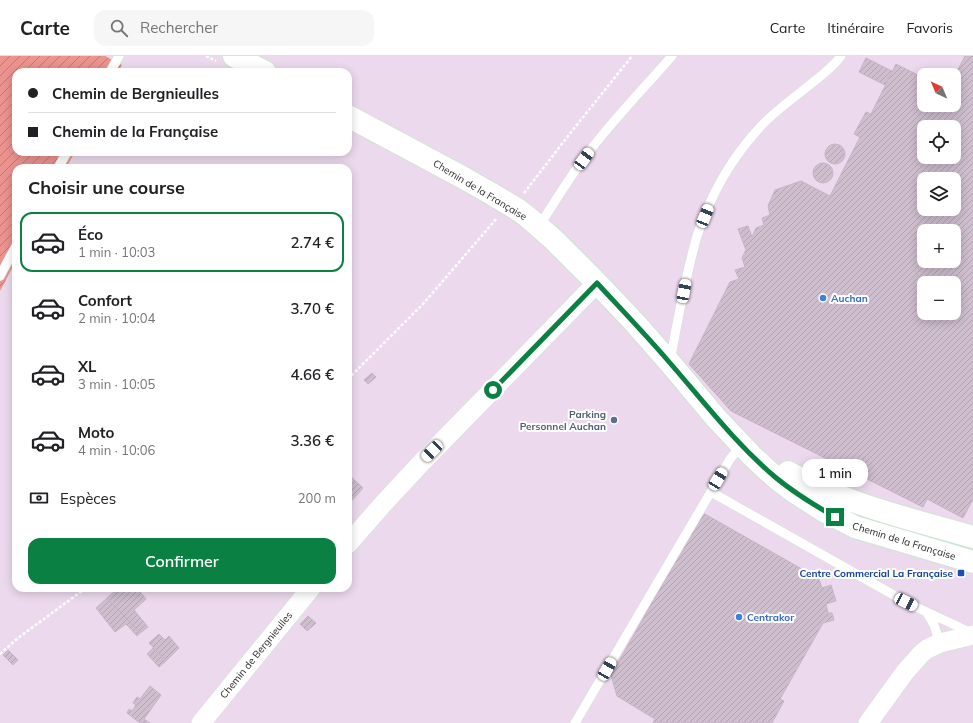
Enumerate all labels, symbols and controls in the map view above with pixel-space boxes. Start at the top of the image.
search box [94,10,374,46]
text: Carte [20,16,70,40]
icon: search [108,17,130,39]
text: Rechercher [140,18,218,37]
text: Carte [770,19,805,37]
text: Itinéraire [827,19,884,37]
text: Favoris [906,19,953,37]
north arrow [917,68,961,112]
map controls [917,68,961,320]
text: Chemin de Bergnieulles [52,84,219,103]
button: locate [917,120,961,164]
text: Chemin de la Française [52,122,218,141]
car [572,146,596,172]
street label: Chemin de la Française [431,157,529,223]
button: layers [917,172,961,216]
text: Choisir une course [28,176,185,199]
car [695,203,715,229]
icon: car [30,224,66,260]
button: + [917,224,961,268]
text: Éco [78,225,103,244]
text: 2.74 € [290,233,334,252]
text: 1 min · 10:03 [78,244,155,260]
button: − [917,276,961,320]
car [676,278,692,304]
icon: car [30,290,66,326]
text: Confort [78,291,132,310]
place label: Auchan [831,292,868,305]
marker: Auchan [818,293,828,303]
text: 3.70 € [290,299,334,318]
text: 2 min · 10:04 [78,310,155,326]
icon: car [30,356,66,392]
text: XL [78,357,96,376]
text: 4.66 € [290,365,334,384]
text: 3 min · 10:05 [78,376,155,392]
route start [484,381,502,399]
place label: Parking Personnel Auchan [520,408,606,433]
marker: Parking Personnel Auchan [609,415,619,425]
icon: car [30,422,66,458]
text: Moto [78,423,114,442]
text: 3.36 € [290,431,334,450]
car [419,438,445,464]
text: 4 min · 10:06 [78,442,155,458]
callout: 1 min [802,459,868,487]
text: 1 min [818,465,852,481]
car [707,466,729,492]
icon: cash [28,487,50,509]
text: Espèces [60,489,116,508]
text: 200 m [298,490,336,506]
route end [826,508,844,526]
street label: Chemin de la Française [851,519,957,563]
button: Confirmer [28,538,336,584]
place label: Centre Commercial La Française [800,567,954,580]
marker: Centre Commercial La Française [956,568,966,578]
car [893,591,919,613]
street label: Chemin de Bergnieulles [217,609,295,701]
place label: Centrakor [747,611,794,624]
marker: Centrakor [734,612,744,622]
car [596,656,618,682]

